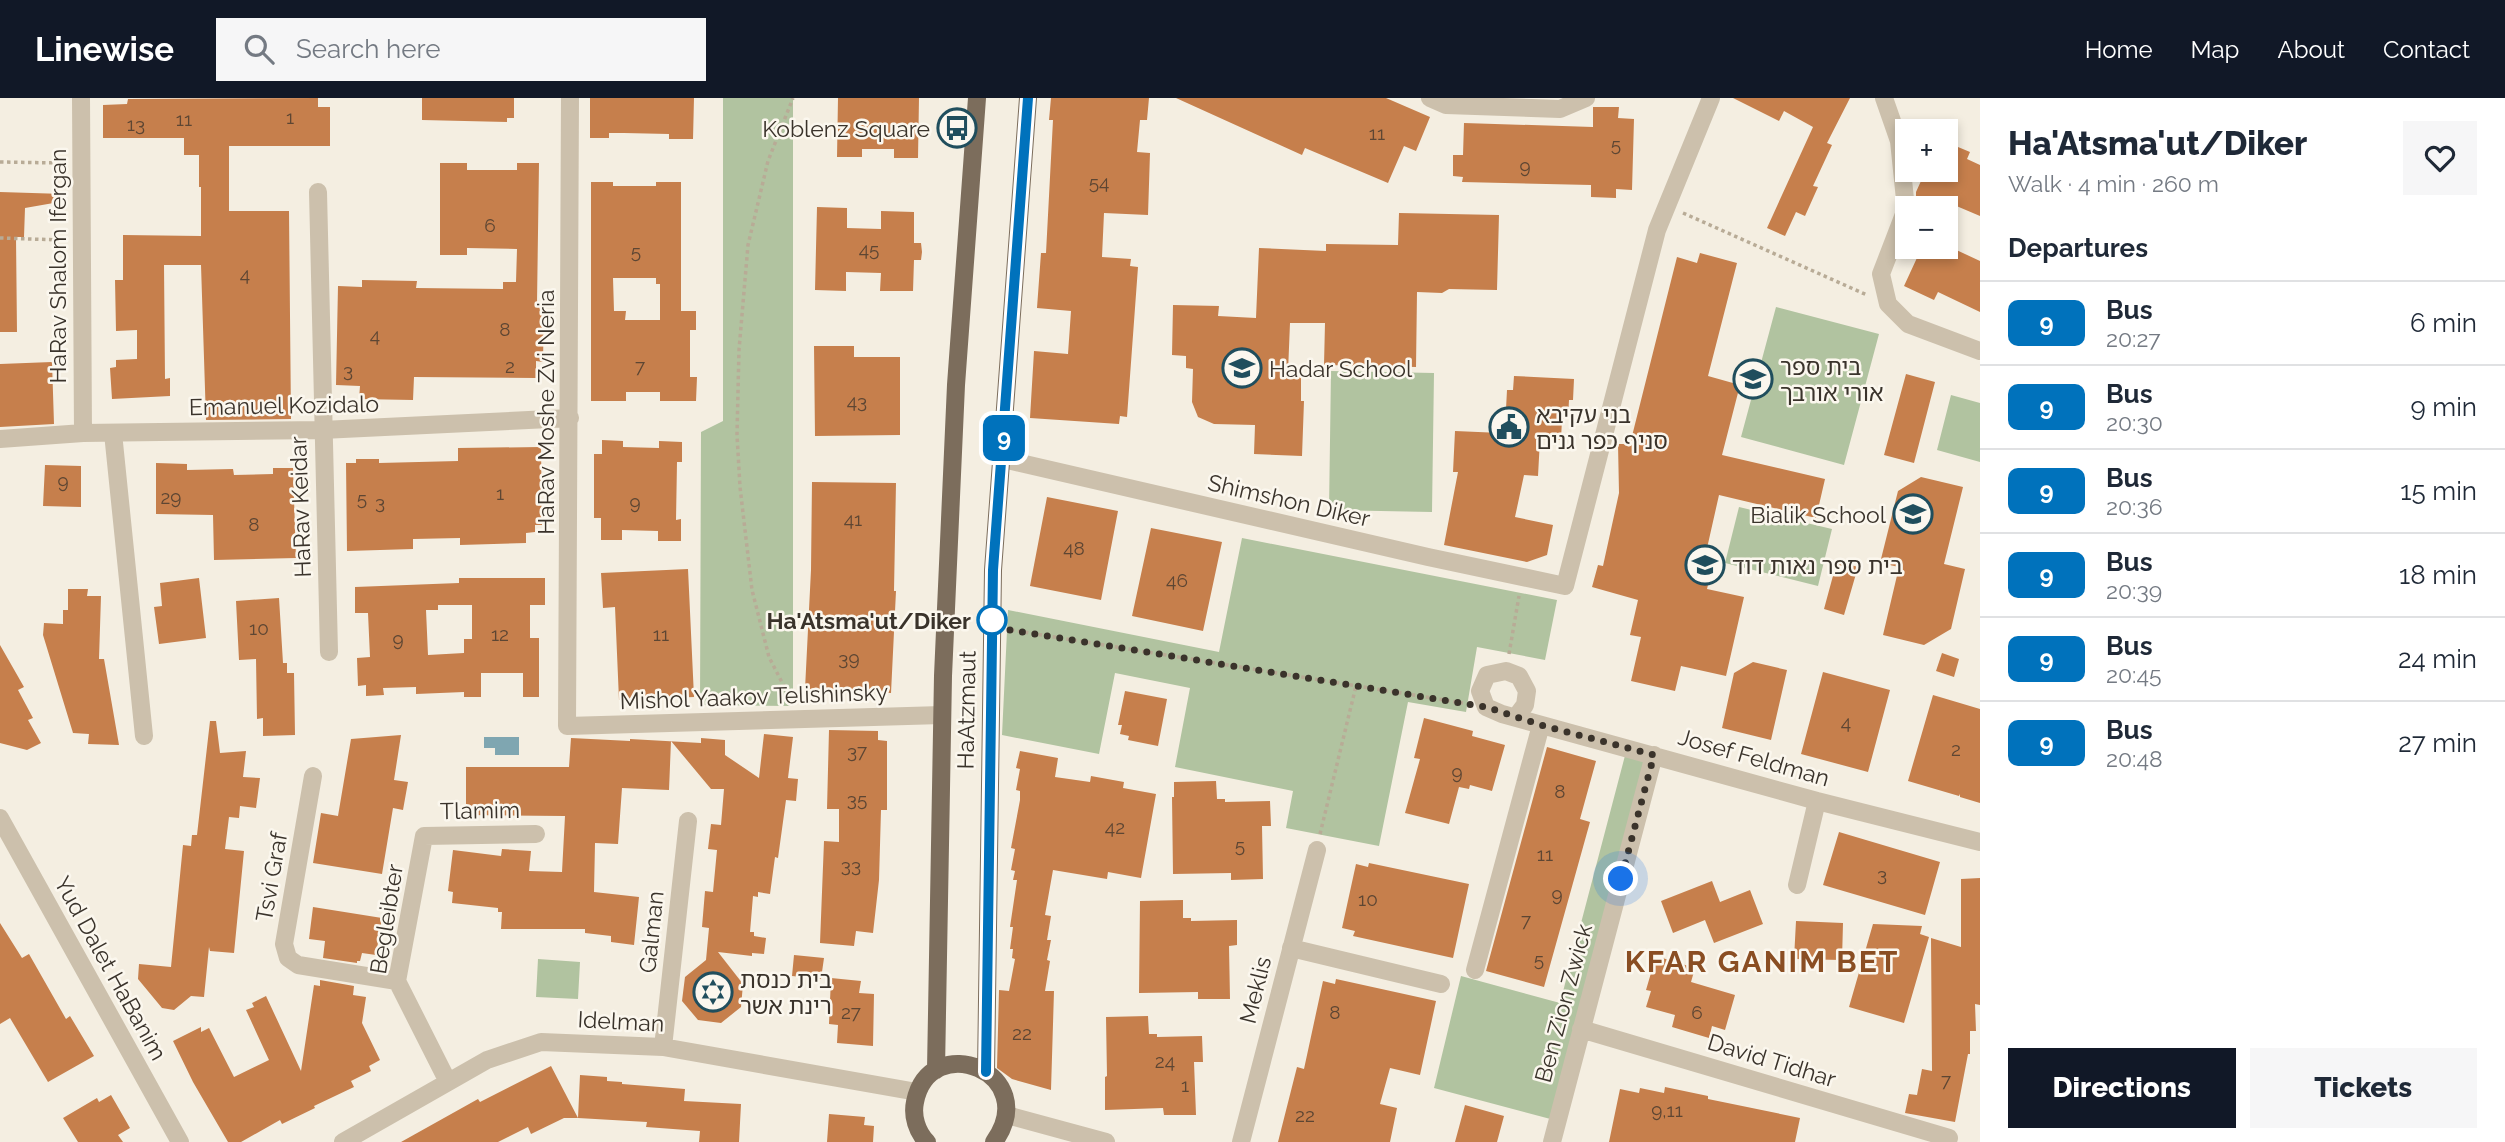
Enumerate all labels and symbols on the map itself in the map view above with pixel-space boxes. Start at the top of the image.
house number: 1 [286,106,294,128]
bus stop icon: Koblenz Square [936,107,978,149]
house number: 11 [176,108,192,130]
house number: 13 [127,113,145,135]
place label: Koblenz Square [762,115,930,142]
house number: 11 [1369,122,1385,144]
house number: 5 [1611,133,1621,155]
street label: HaRav Shalom Ifergan [44,149,71,383]
house number: 9 [1519,155,1531,177]
house number: 54 [1089,171,1109,193]
house number: 6 [484,214,496,236]
house number: 45 [859,238,879,260]
house number: 5 [631,240,641,262]
house number: 4 [240,263,250,285]
street label: HaRav Moshe Zvi Neria [532,289,559,535]
house number: 8 [499,318,511,340]
house number: 4 [370,324,380,346]
school or university icon: Hadar School [1221,347,1263,389]
place label: בית ספר אורי אורבך [1780,353,1883,406]
house number: 2 [505,355,515,377]
house number: 7 [635,355,645,377]
place label: Hadar School [1269,355,1413,382]
school or university icon: בית ספר אורי אורבך [1732,358,1774,400]
house number: 3 [343,359,353,381]
street label: Emanuel Kozidalo [189,390,379,420]
house number: 43 [847,390,867,412]
place label: בני עקיבא סניף כפר גנים [1536,401,1668,454]
public building icon: בני עקיבא סניף כפר גנים [1488,406,1530,448]
line badge: 9 [981,415,1027,461]
street label: HaRav Keidar [284,436,316,578]
street label: Shimshon Diker [1205,468,1373,532]
house number: 9 [57,470,69,492]
house number: 1 [496,482,504,504]
house number: 29 [160,486,182,508]
house number: 5 [357,487,367,509]
house number: 3 [375,491,385,513]
house number: 9 [629,491,641,513]
school or university icon: Bialik School [1892,493,1934,535]
place label: Bialik School [1750,501,1887,528]
house number: 41 [844,508,862,530]
house number: 8 [248,513,260,535]
house number: 48 [1063,537,1085,559]
school or university icon: בית ספר נאות דוד [1684,544,1726,586]
place label: בית ספר נאות דוד [1732,552,1903,579]
house number: 46 [1166,569,1188,591]
marker: Ha'Atsma'ut/Diker [977,605,1007,635]
place label: Ha'Atsma'ut/Diker [767,607,971,634]
house number: 10 [249,617,269,639]
house number: 12 [491,623,509,645]
house number: 11 [653,623,669,645]
house number: 9 [392,628,404,650]
house number: 39 [838,647,860,669]
street label: HaAtzmaut [951,650,981,769]
street label: Mishol Yaakov Telishinsky [619,678,889,714]
house number: 4 [1841,711,1851,733]
street label: Josef Feldman [1675,723,1833,791]
house number: 2 [1951,738,1961,760]
house number: 37 [847,740,867,762]
house number: 9 [1451,761,1463,783]
house number: 8 [1554,780,1566,802]
house number: 35 [847,788,867,810]
street label: Tlamim [440,796,520,824]
house number: 42 [1105,816,1125,838]
street label: Tsvi Graf [250,829,292,924]
house number: 5 [1235,834,1245,856]
house number: 11 [1537,843,1553,865]
house number: 33 [841,854,861,876]
your location [1603,861,1638,896]
street label: Begleibter [364,862,408,976]
house number: 3 [1877,863,1887,885]
street label: Yud Dalet HaBanim [49,871,173,1065]
house number: 9 [1551,883,1563,905]
house number: 10 [1358,888,1378,910]
street label: Galman [633,890,669,974]
house number: 7 [1521,909,1531,931]
street label: Ben Zion Zwick [1529,921,1597,1085]
district label: KFAR GANIM BET [1625,944,1899,979]
house number: 5 [1534,948,1544,970]
street label: Meklis [1234,954,1276,1026]
place label: בית כנסת רינת אשר [740,966,832,1019]
synagogue icon: בית כנסת רינת אשר [692,971,734,1013]
house number: 27 [841,1001,861,1023]
house number: 8 [1329,1001,1341,1023]
house number: 6 [1691,1001,1703,1023]
street label: Idelman [577,1005,665,1037]
house number: 22 [1012,1022,1032,1044]
street label: David Tidhar [1705,1028,1839,1092]
house number: 24 [1155,1050,1175,1072]
house number: 7 [1941,1069,1951,1091]
house number: 1 [1181,1074,1189,1096]
house number: 9,11 [1651,1099,1683,1121]
house number: 22 [1295,1104,1315,1126]

